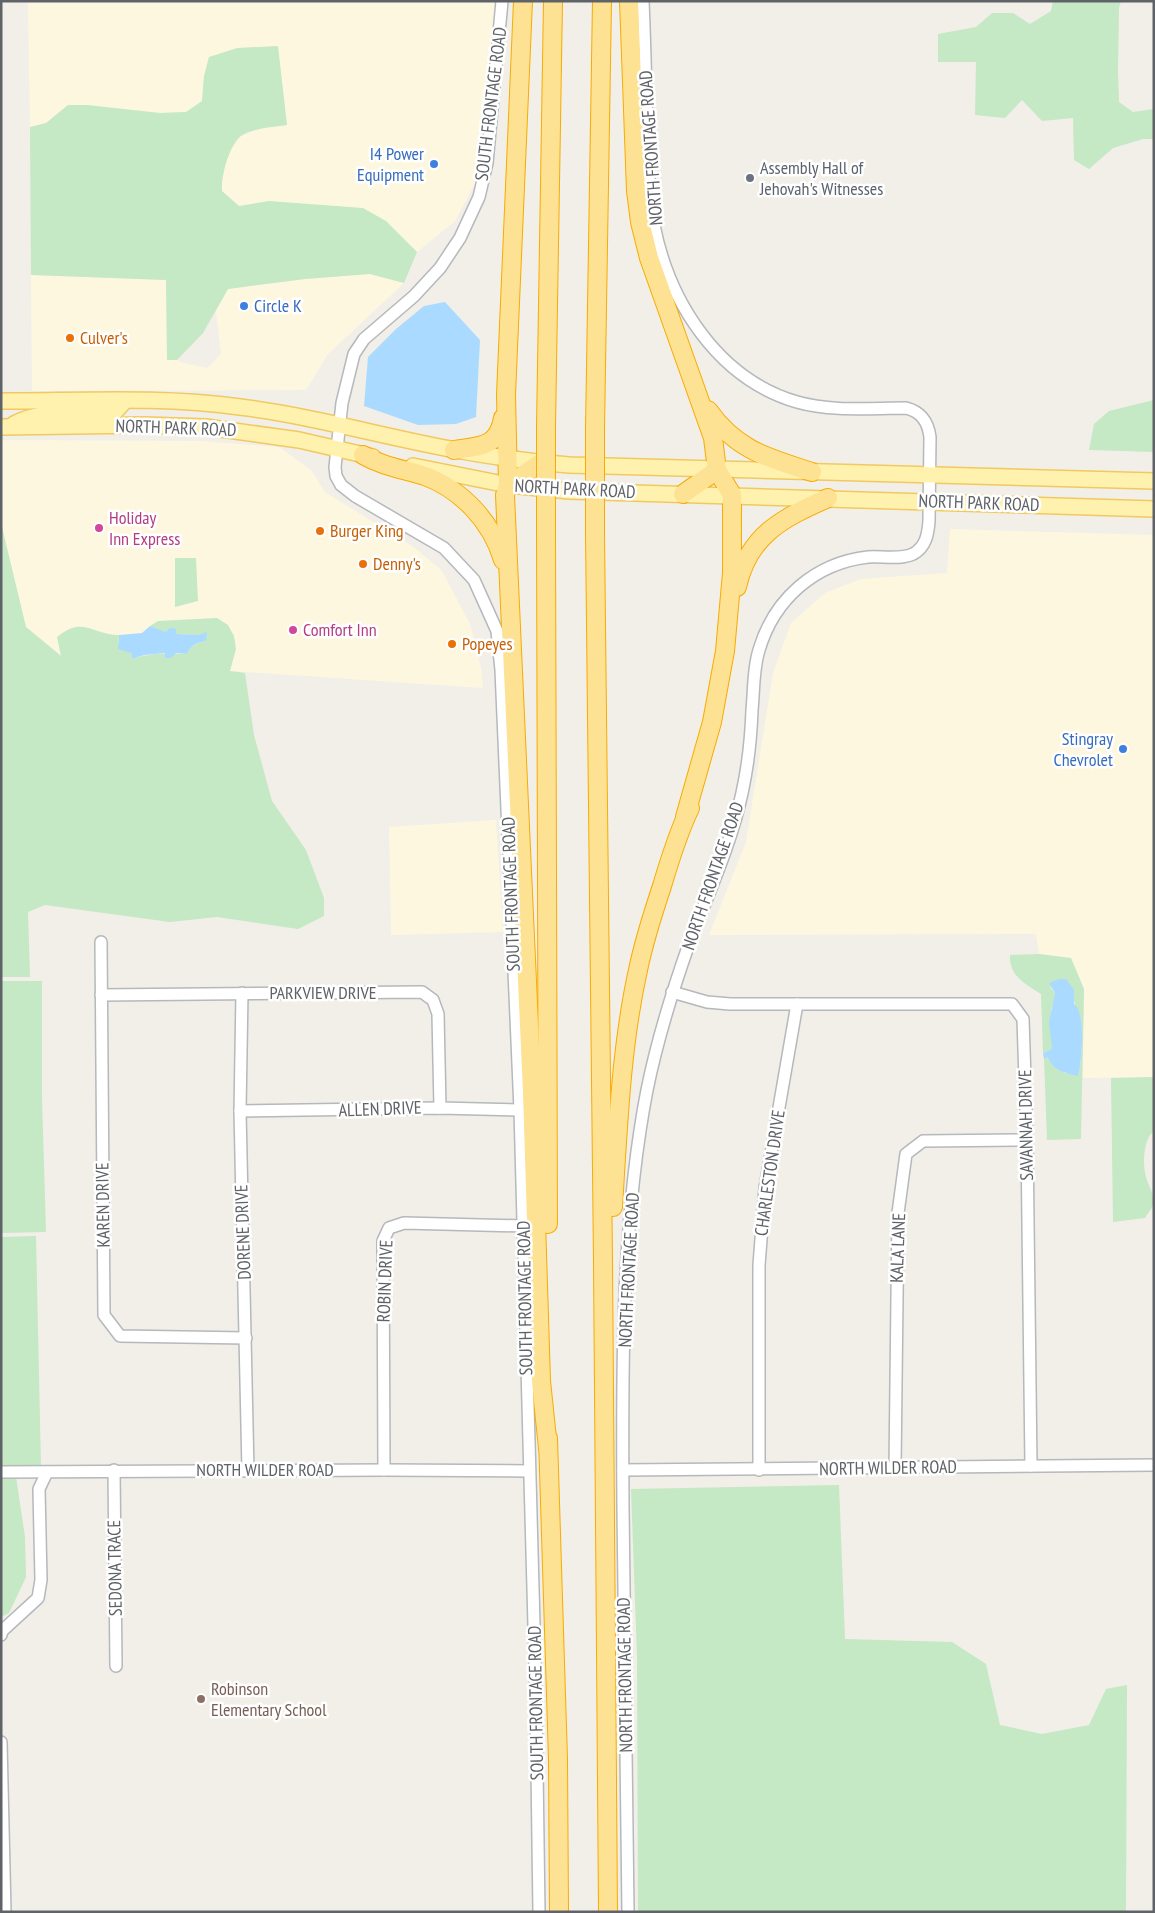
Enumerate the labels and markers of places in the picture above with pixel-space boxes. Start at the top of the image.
place label: I4 Power Equipment [357,142,424,186]
place label: Assembly Hall of Jehovah's Witnesses [759,156,883,200]
marker: I4 Power Equipment [428,158,440,170]
marker: Assembly Hall of Jehovah's Witnesses [744,172,756,184]
place label: Circle K [254,294,302,317]
marker: Circle K [238,300,250,312]
place label: Culver's [80,326,128,349]
marker: Culver's [64,332,76,344]
place label: Holiday Inn Express [109,506,180,550]
place label: Burger King [330,519,404,542]
marker: Holiday Inn Express [93,522,105,534]
marker: Burger King [314,525,326,537]
place label: Denny's [373,552,421,575]
marker: Denny's [357,558,369,570]
place label: Comfort Inn [303,618,377,641]
marker: Comfort Inn [287,624,299,636]
place label: Popeyes [462,632,513,655]
marker: Popeyes [446,638,458,650]
place label: Stingray Chevrolet [1053,727,1113,771]
marker: Stingray Chevrolet [1117,743,1129,755]
place label: Robinson Elementary School [211,1677,327,1721]
marker: Robinson Elementary School [195,1693,207,1705]

